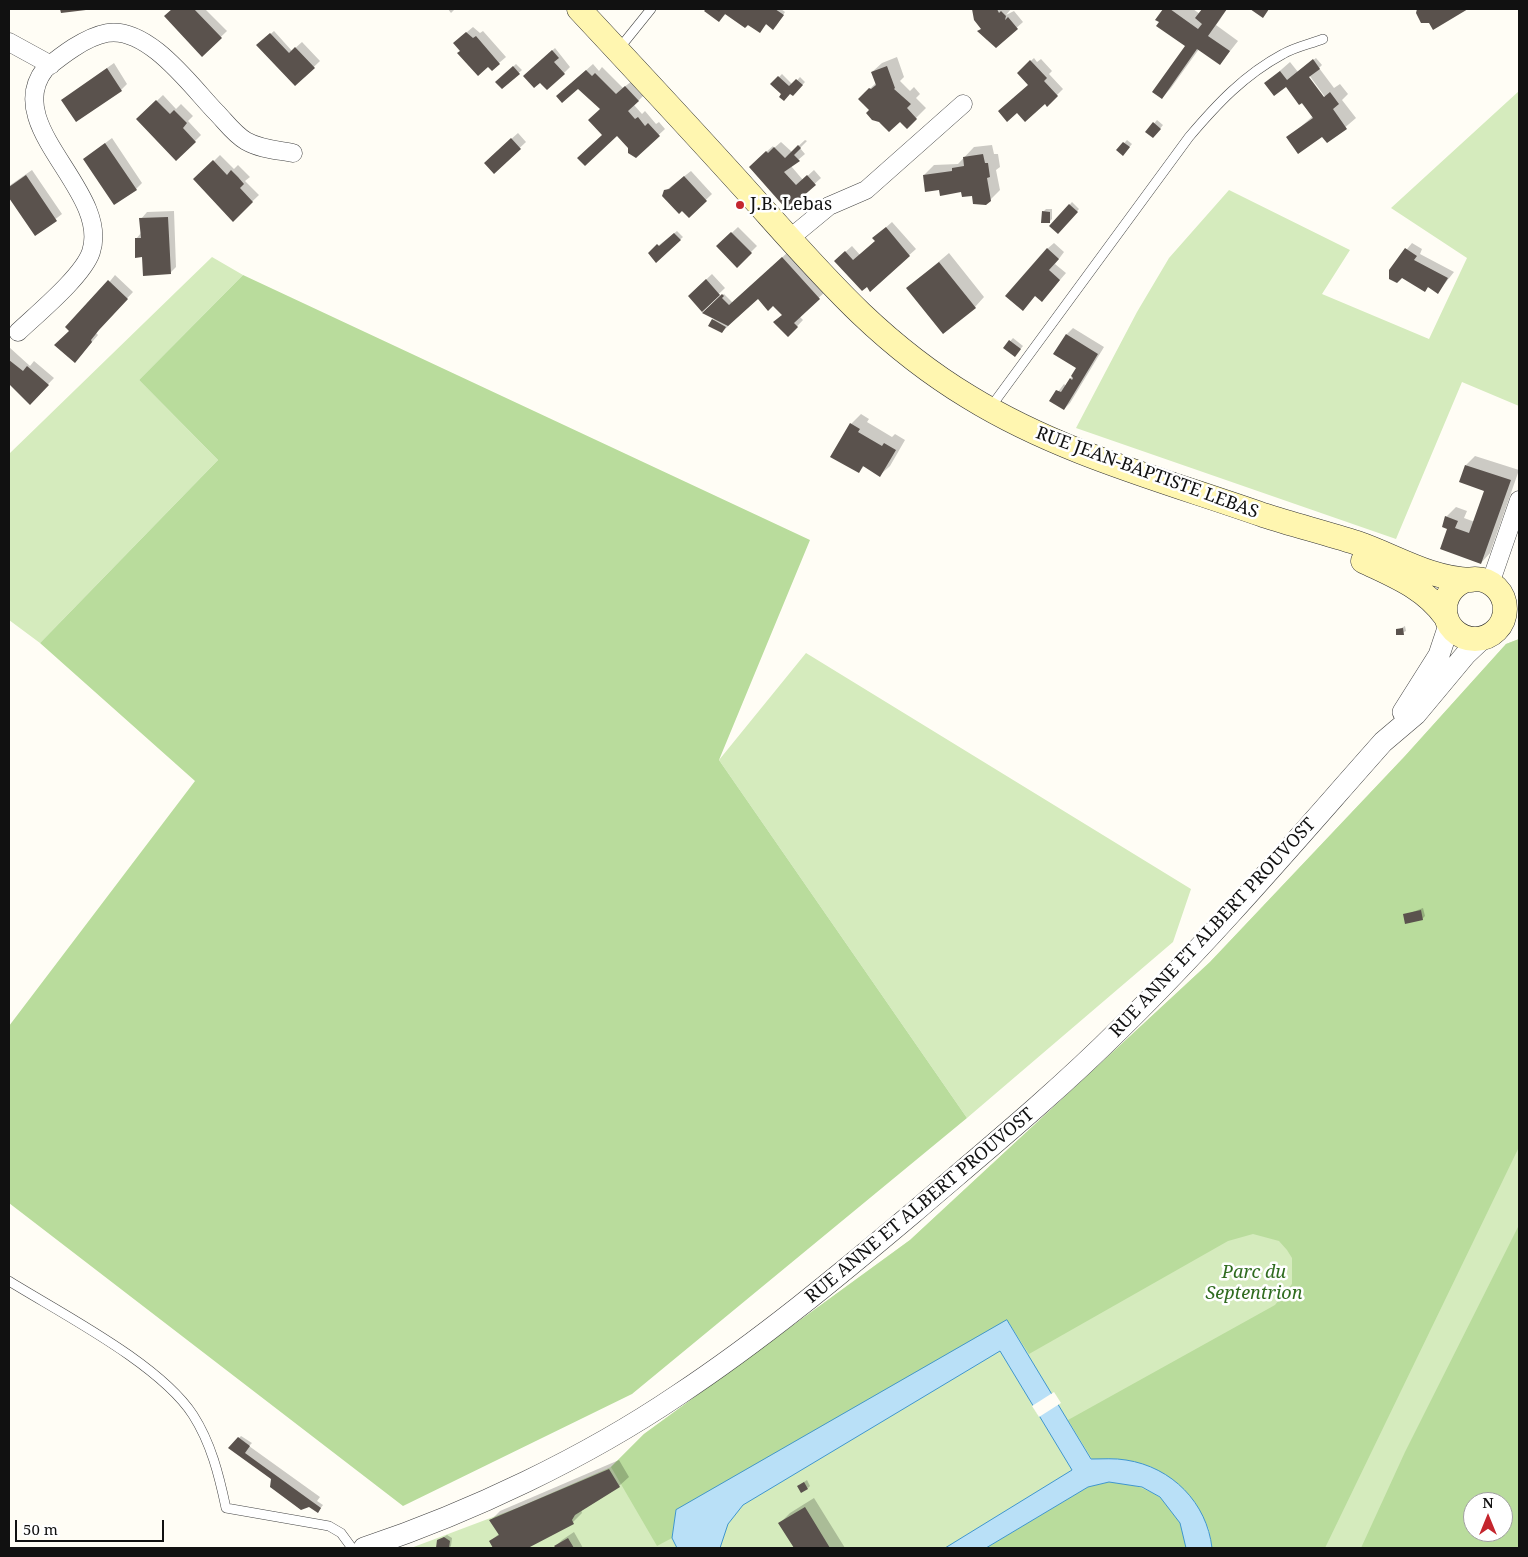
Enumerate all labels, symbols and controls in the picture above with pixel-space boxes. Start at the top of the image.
place label: J.B. Lebas [750,194,832,216]
marker: J.B. Lebas [734,199,746,211]
street label: RUE JEAN-BAPTISTE LEBAS [1033,423,1261,523]
street label: RUE ANNE ET ALBERT PROUVOST [1106,814,1320,1042]
street label: RUE ANNE ET ALBERT PROUVOST [801,1104,1039,1308]
park label: Parc du Septentrion [1206,1262,1302,1304]
north arrow [1463,1492,1513,1542]
text: N [1482,1493,1494,1512]
scale bar [18,1510,166,1542]
text: 50 m [23,1519,58,1539]

